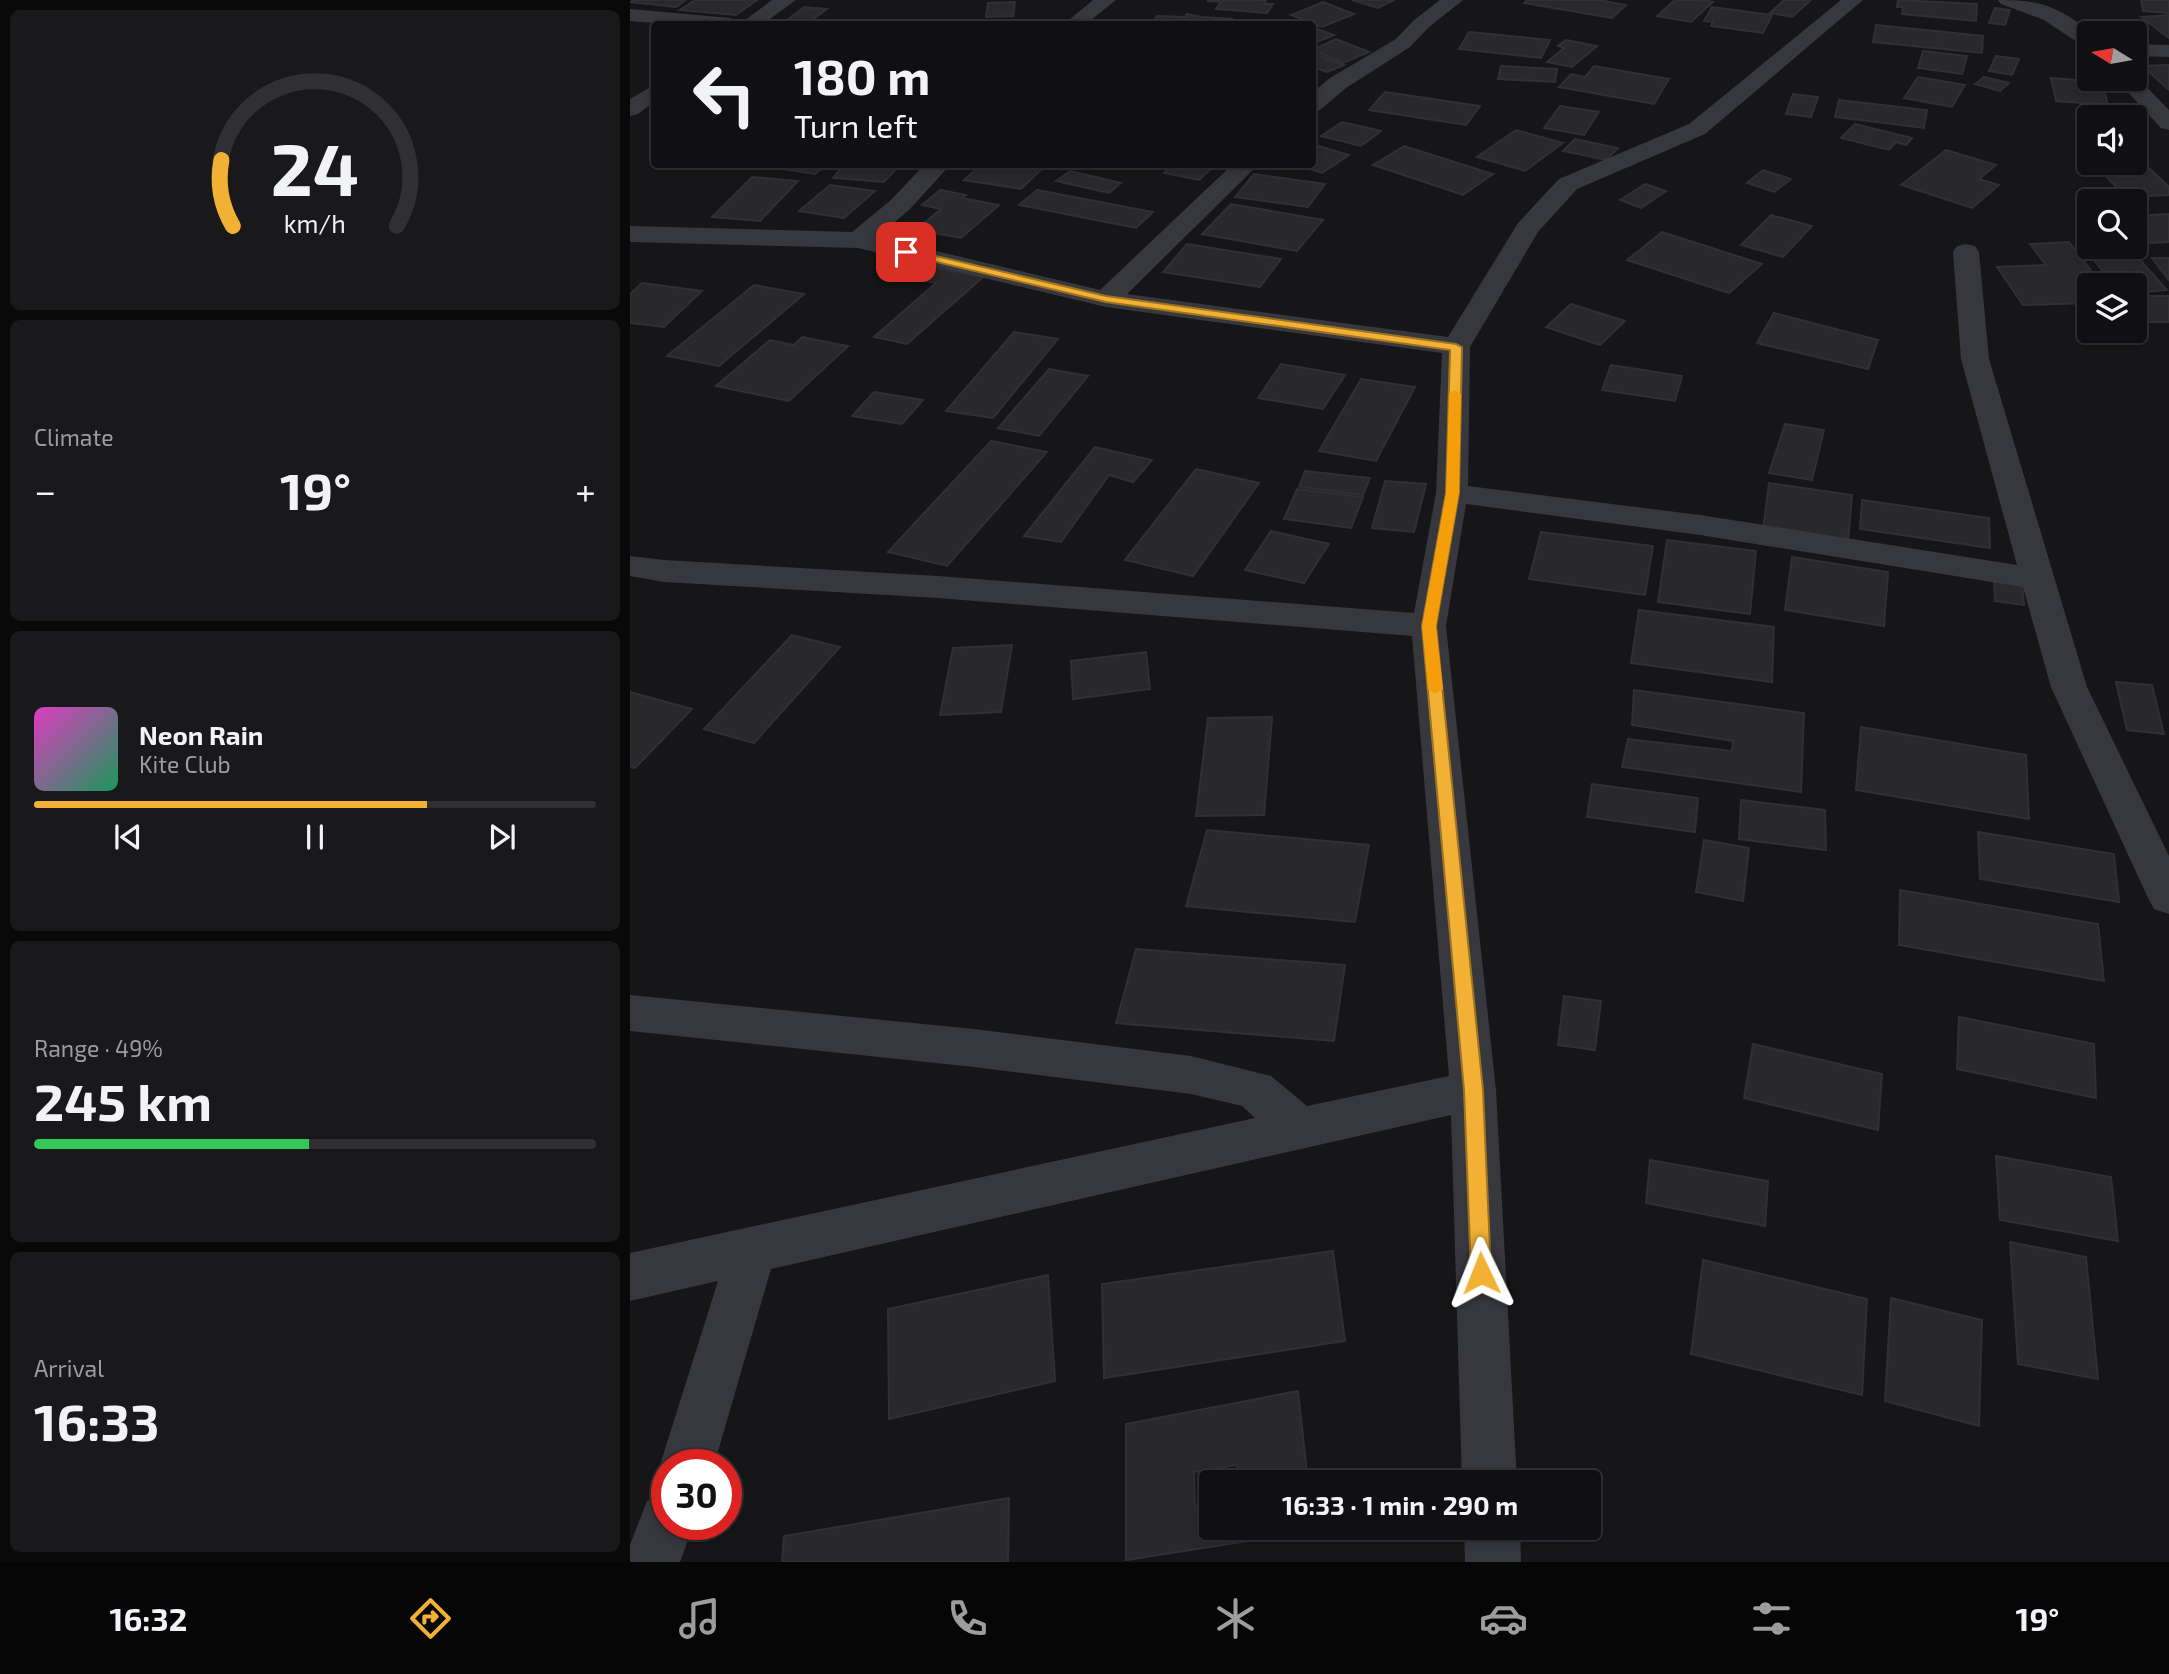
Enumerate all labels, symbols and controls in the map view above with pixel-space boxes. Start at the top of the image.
north arrow [2077,21,2147,91]
map controls [2077,21,2147,343]
text: 180 m [794,46,930,105]
icon: left [679,49,770,140]
button: sound [2077,105,2147,175]
text: Turn left [794,106,918,144]
text: 24 [271,124,359,212]
button: search [2077,189,2147,259]
text: km/h [284,208,346,238]
pin [876,222,936,282]
icon: arrive [887,233,925,271]
button: layers [2077,273,2147,343]
text: Climate [34,423,114,451]
text: 19° [280,458,351,520]
text: − [34,467,56,513]
text: + [575,467,596,513]
text: Neon Rain [139,719,263,750]
text: Kite Club [139,750,231,778]
icon: previous [109,818,147,856]
icon: pause [296,818,334,856]
icon: next [483,818,521,856]
text: Range · 49% [34,1034,163,1062]
text: 245 km [34,1069,212,1131]
position arrow [1444,1236,1518,1310]
text: Arrival [34,1354,104,1382]
text: 16:33 [34,1389,159,1451]
speed limit sign: 30 [651,1449,742,1540]
text: 16:33 · 1 min · 290 m [1282,1489,1518,1520]
icon: directions [406,1594,455,1643]
icon: music [675,1594,724,1643]
icon: phone [943,1594,992,1643]
icon: climate [1211,1594,1260,1643]
icon: car [1479,1594,1528,1643]
icon: filters [1747,1594,1796,1643]
text: 16:32 [110,1599,187,1637]
text: 19° [2016,1599,2059,1637]

